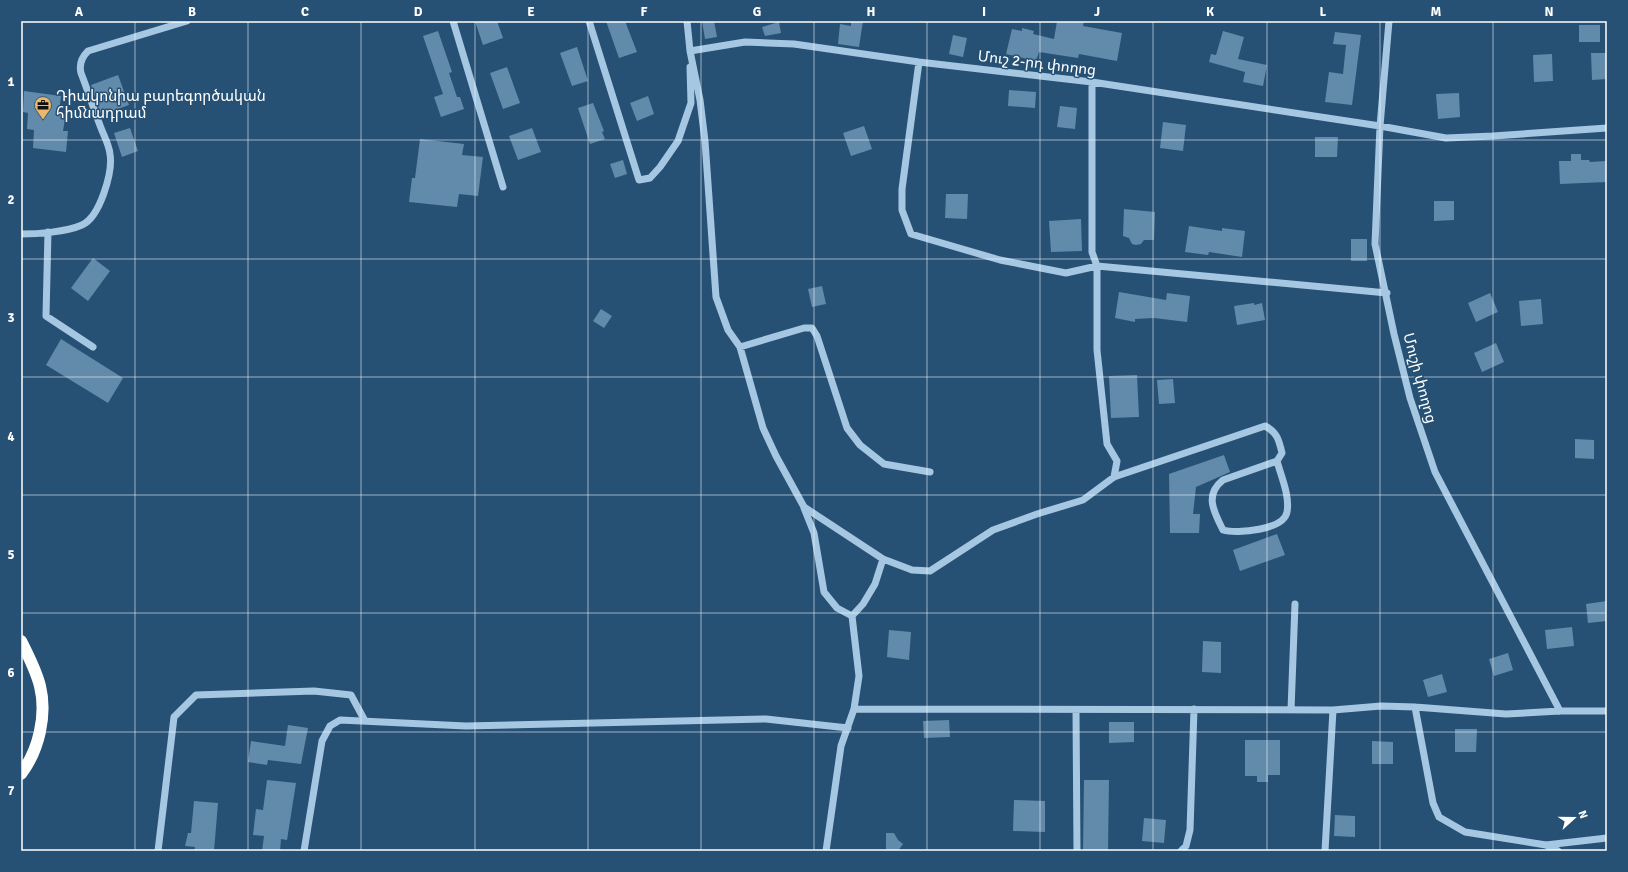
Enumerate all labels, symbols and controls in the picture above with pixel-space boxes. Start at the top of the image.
text: A [75,4,84,20]
text: B [188,4,196,20]
text: C [301,4,309,20]
text: D [414,4,423,20]
text: E [527,4,535,20]
text: F [641,4,648,20]
text: G [753,4,761,20]
text: H [867,4,875,20]
text: I [982,4,986,20]
text: J [1094,4,1100,20]
text: K [1206,4,1214,20]
text: L [1320,4,1327,20]
text: M [1431,4,1442,20]
text: N [1544,4,1554,20]
street label: Մուշ 2-րդ փողոց [977,47,1097,79]
text: 1 [7,74,15,90]
place label: Դիակոնիա բարեգործական հիմնադրամ [56,87,266,122]
office icon: Դիակոնիա բարեգործական հիմնադրամ [33,95,53,120]
text: 2 [7,192,15,208]
text: 3 [7,310,15,326]
street label: Մուշի փողոց [1399,331,1441,425]
text: 4 [7,429,15,445]
text: 5 [7,547,15,563]
text: 6 [7,665,15,681]
text: 7 [7,783,15,799]
north arrow [1554,798,1594,838]
text: N [1575,809,1590,820]

